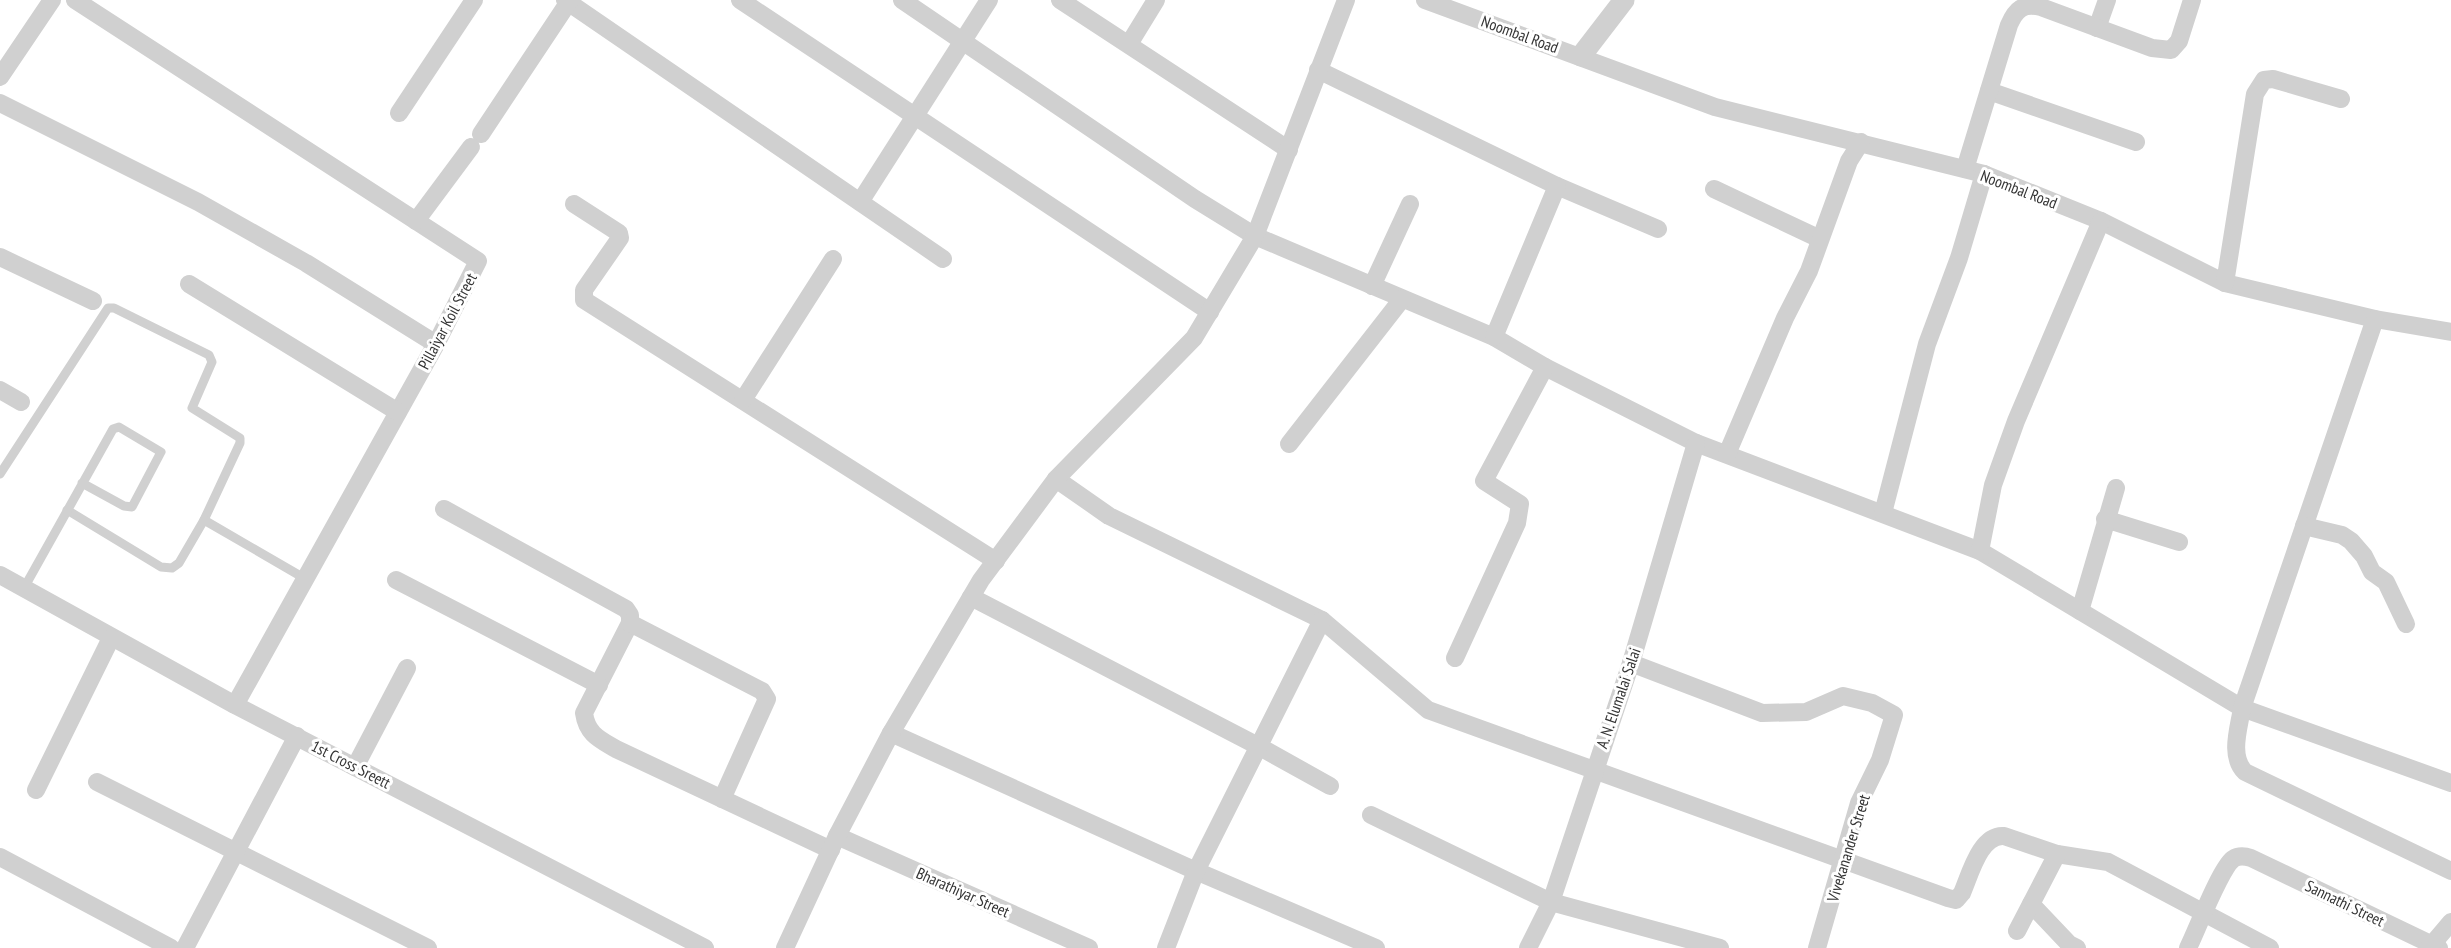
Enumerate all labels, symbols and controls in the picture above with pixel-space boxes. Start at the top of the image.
street label: Noombal Road [1479,11,1561,57]
street label: Noombal Road [1978,165,2060,213]
street label: Pillaiyar Koil Street [413,269,481,373]
street label: A. N. Elumalai Salai [1591,645,1645,751]
street label: 1st Cross Sreett [308,736,394,793]
street label: Vivekanander Street [1822,791,1874,905]
street label: Bharathiyar Street [913,863,1013,922]
street label: Sannathi Street [2302,875,2388,931]

